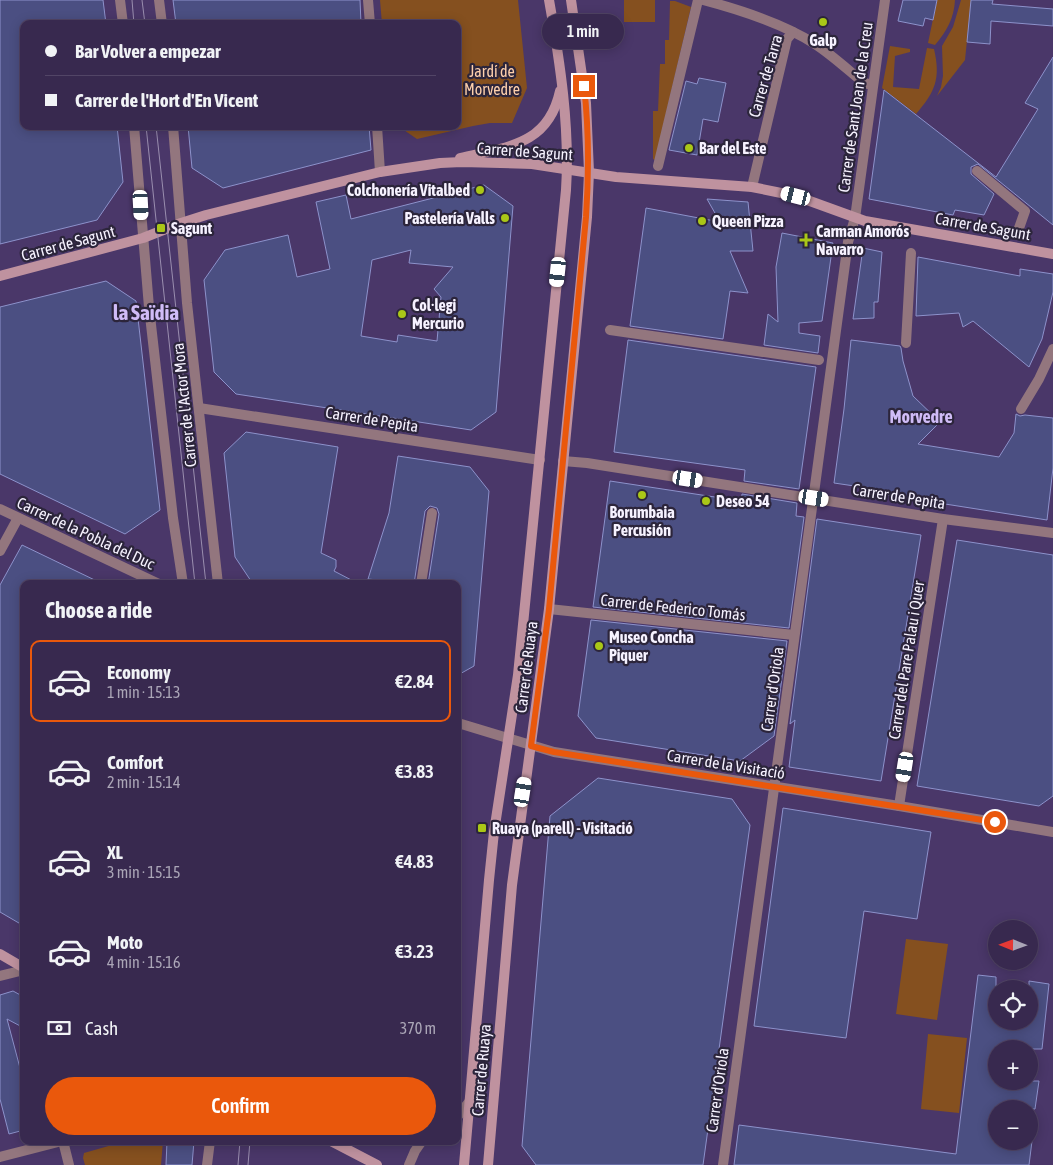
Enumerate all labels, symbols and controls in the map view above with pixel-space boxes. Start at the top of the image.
callout: 1 min [543,13,625,48]
marker: Galp [817,16,829,28]
street label: Carrer de Sant Joan de la Creu [834,21,876,193]
text: 1 min [567,22,599,40]
place label: Galp [809,31,837,49]
street label: Carrer de Tarra [745,33,785,119]
text: Bar Volver a empezar [75,40,221,62]
park label: Jardí de Morvedre [464,62,520,98]
route end [573,75,595,97]
text: Carrer de l'Hort d'En Vicent [75,89,258,111]
street label: Carrer de Sagunt [476,139,574,164]
place label: Bar del Este [699,139,766,157]
marker: Bar del Este [683,142,695,154]
place label: Colchonería Vitalbed [347,181,470,199]
marker: Colchonería Vitalbed [474,184,486,196]
car [779,185,812,207]
car [132,190,149,220]
place label: Pastelería Valls [404,209,495,227]
street label: Carrer de Sagunt [934,209,1032,244]
marker: Pastelería Valls [499,212,511,224]
place label: Queen Pizza [712,212,784,230]
marker: Queen Pizza [696,215,708,227]
place label: Sagunt [171,219,213,237]
street label: Carrer de Sagunt [19,222,118,265]
marker: Sagunt [155,222,167,234]
place label: Carman Amorós Navarro [816,222,909,258]
marker: Carman Amorós Navarro [800,234,812,246]
car [548,256,567,288]
place label: Col·legi Mercurio [412,296,465,332]
district label: la Saïdia [113,300,179,324]
marker: Col·legi Mercurio [396,308,408,320]
street label: Carrer de l'Actor Mora [169,342,199,468]
street label: Carrer de Pepita [324,403,420,436]
district label: Morvedre [889,406,953,427]
car [672,469,703,489]
street label: Carrer de Pepita [851,480,947,513]
car [798,488,829,508]
marker: Borumbaia Percusión [636,489,648,501]
place label: Deseo 54 [716,492,770,510]
street label: Carrer de la Pobla del Duc [14,493,158,573]
marker: Deseo 54 [700,495,712,507]
place label: Borumbaia Percusión [609,503,675,539]
street label: Carrer del Pare Palau i Quer [885,579,927,741]
street label: Carrer de Federico Tomás [600,590,747,624]
text: Choose a ride [45,597,152,623]
street label: Carrer de Ruaya [511,620,542,714]
place label: Museo Concha Piquer [609,628,694,664]
marker: Museo Concha Piquer [593,640,605,652]
street label: Carrer d'Oriola [757,645,787,733]
icon: car [47,659,92,704]
text: Economy [107,661,171,683]
text: €2.84 [395,670,434,692]
text: 1 min · 15:13 [107,683,180,701]
street label: Carrer de la Visitació [666,746,786,782]
icon: car [47,749,92,794]
text: Comfort [107,751,163,773]
car [895,751,914,783]
text: €3.83 [395,760,434,782]
text: 2 min · 15:14 [107,773,180,791]
car [513,776,532,808]
route start [984,811,1006,833]
place label: Ruaya (parell) - Visitació [492,819,633,837]
marker: Ruaya (parell) - Visitació [476,822,488,834]
icon: car [47,839,92,884]
text: XL [107,841,123,863]
text: €4.83 [395,850,434,872]
text: 3 min · 15:15 [107,863,180,881]
north arrow [988,920,1038,970]
map controls [988,920,1038,1150]
icon: car [47,929,92,974]
text: Moto [107,931,143,953]
text: €3.23 [395,940,434,962]
text: 4 min · 15:16 [107,953,180,971]
button: locate [988,980,1038,1030]
icon: cash [45,1014,73,1042]
text: Cash [85,1017,118,1039]
text: 370 m [400,1019,436,1037]
street label: Carrer de Ruaya [468,1023,495,1117]
button: + [988,1040,1038,1090]
street label: Carrer d'Oriola [702,1046,732,1134]
button: Confirm [45,1077,436,1135]
button: − [988,1100,1038,1150]

